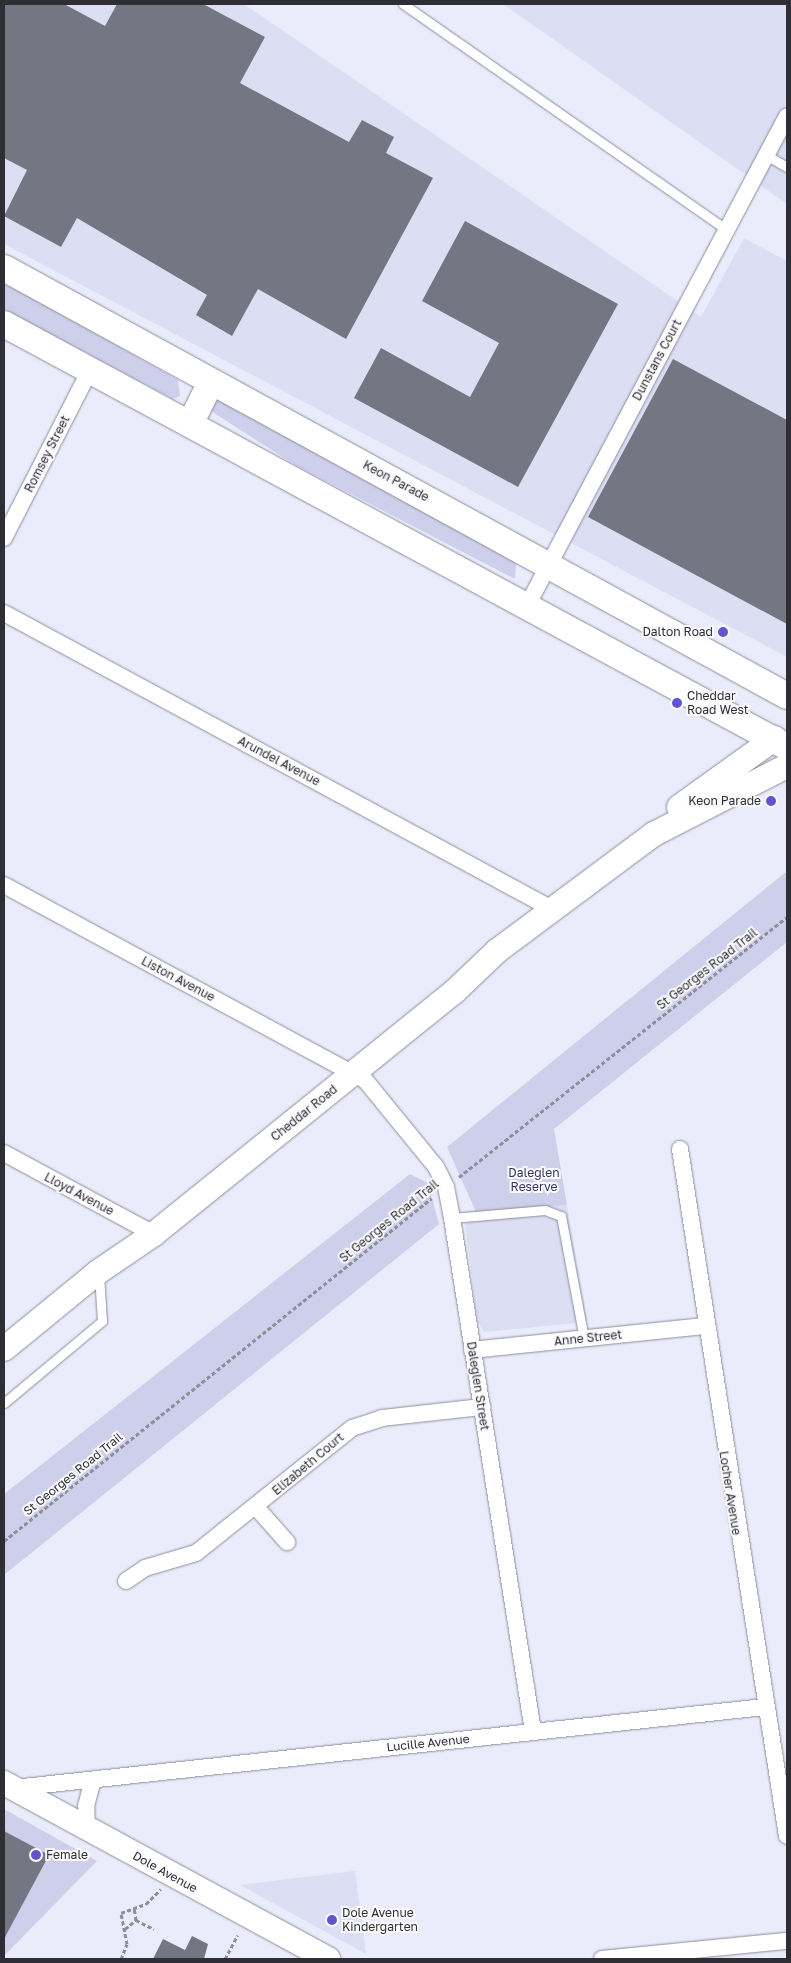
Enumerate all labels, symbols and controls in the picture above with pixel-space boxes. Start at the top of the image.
street label: Dunstans Court [630,317,684,403]
street label: Romsey Street [21,413,73,495]
street label: Keon Parade [360,458,432,504]
place label: Dalton Road [642,625,713,639]
marker: Dalton Road [717,626,729,638]
place label: Cheddar Road West [687,689,749,717]
marker: Cheddar Road West [671,697,683,709]
street label: Arundel Avenue [235,733,323,789]
place label: Keon Parade [688,794,761,808]
marker: Keon Parade [765,795,777,807]
street label: St Georges Road Trail [654,925,760,1013]
street label: Liston Avenue [139,954,217,1004]
street label: Cheddar Road [268,1082,340,1144]
park label: Daleglen Reserve [508,1166,560,1194]
street label: Lloyd Avenue [42,1170,116,1218]
street label: St Georges Road Trail [337,1177,441,1265]
street label: Anne Street [553,1327,623,1349]
street label: Daleglen Street [464,1341,492,1431]
street label: St Georges Road Trail [21,1430,125,1518]
street label: Elizabeth Court [269,1430,347,1498]
street label: Locher Avenue [716,1450,744,1536]
street label: Lucille Avenue [386,1731,470,1755]
place label: Female [46,1848,88,1862]
street label: Dole Avenue [130,1848,200,1896]
marker: Female [30,1849,42,1861]
place label: Dole Avenue Kindergarten [342,1906,418,1934]
marker: Dole Avenue Kindergarten [326,1914,338,1926]

